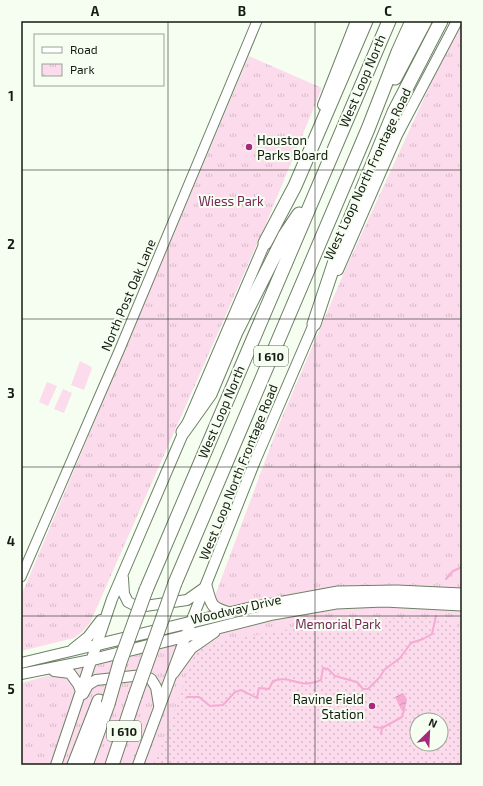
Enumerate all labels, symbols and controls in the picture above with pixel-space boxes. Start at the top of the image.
text: A [91,3,100,19]
text: B [238,3,246,19]
text: C [384,3,392,19]
street label: West Loop North [335,32,389,130]
legend [34,34,164,86]
text: Road [70,42,98,56]
text: Park [70,62,95,76]
street label: West Loop North Frontage Road [320,85,414,263]
text: 1 [8,88,14,104]
place label: Houston Parks Board [257,132,328,163]
marker: Houston Parks Board [244,142,254,152]
park label: Wiess Park [198,193,264,209]
text: 2 [7,236,15,252]
street label: North Post Oak Lane [97,237,159,353]
road number: I 610 [254,346,288,366]
street label: West Loop North [194,363,248,461]
street label: West Loop North Frontage Road [195,382,281,562]
text: 3 [7,385,15,401]
text: 4 [7,533,15,549]
street label: Woodway Drive [189,591,283,627]
park label: Memorial Park [295,616,381,632]
text: 5 [7,681,15,697]
place label: Ravine Field Station [293,691,364,722]
marker: Ravine Field Station [367,701,377,711]
north arrow [409,712,449,752]
text: N [427,715,440,730]
road number: I 610 [107,721,141,741]

